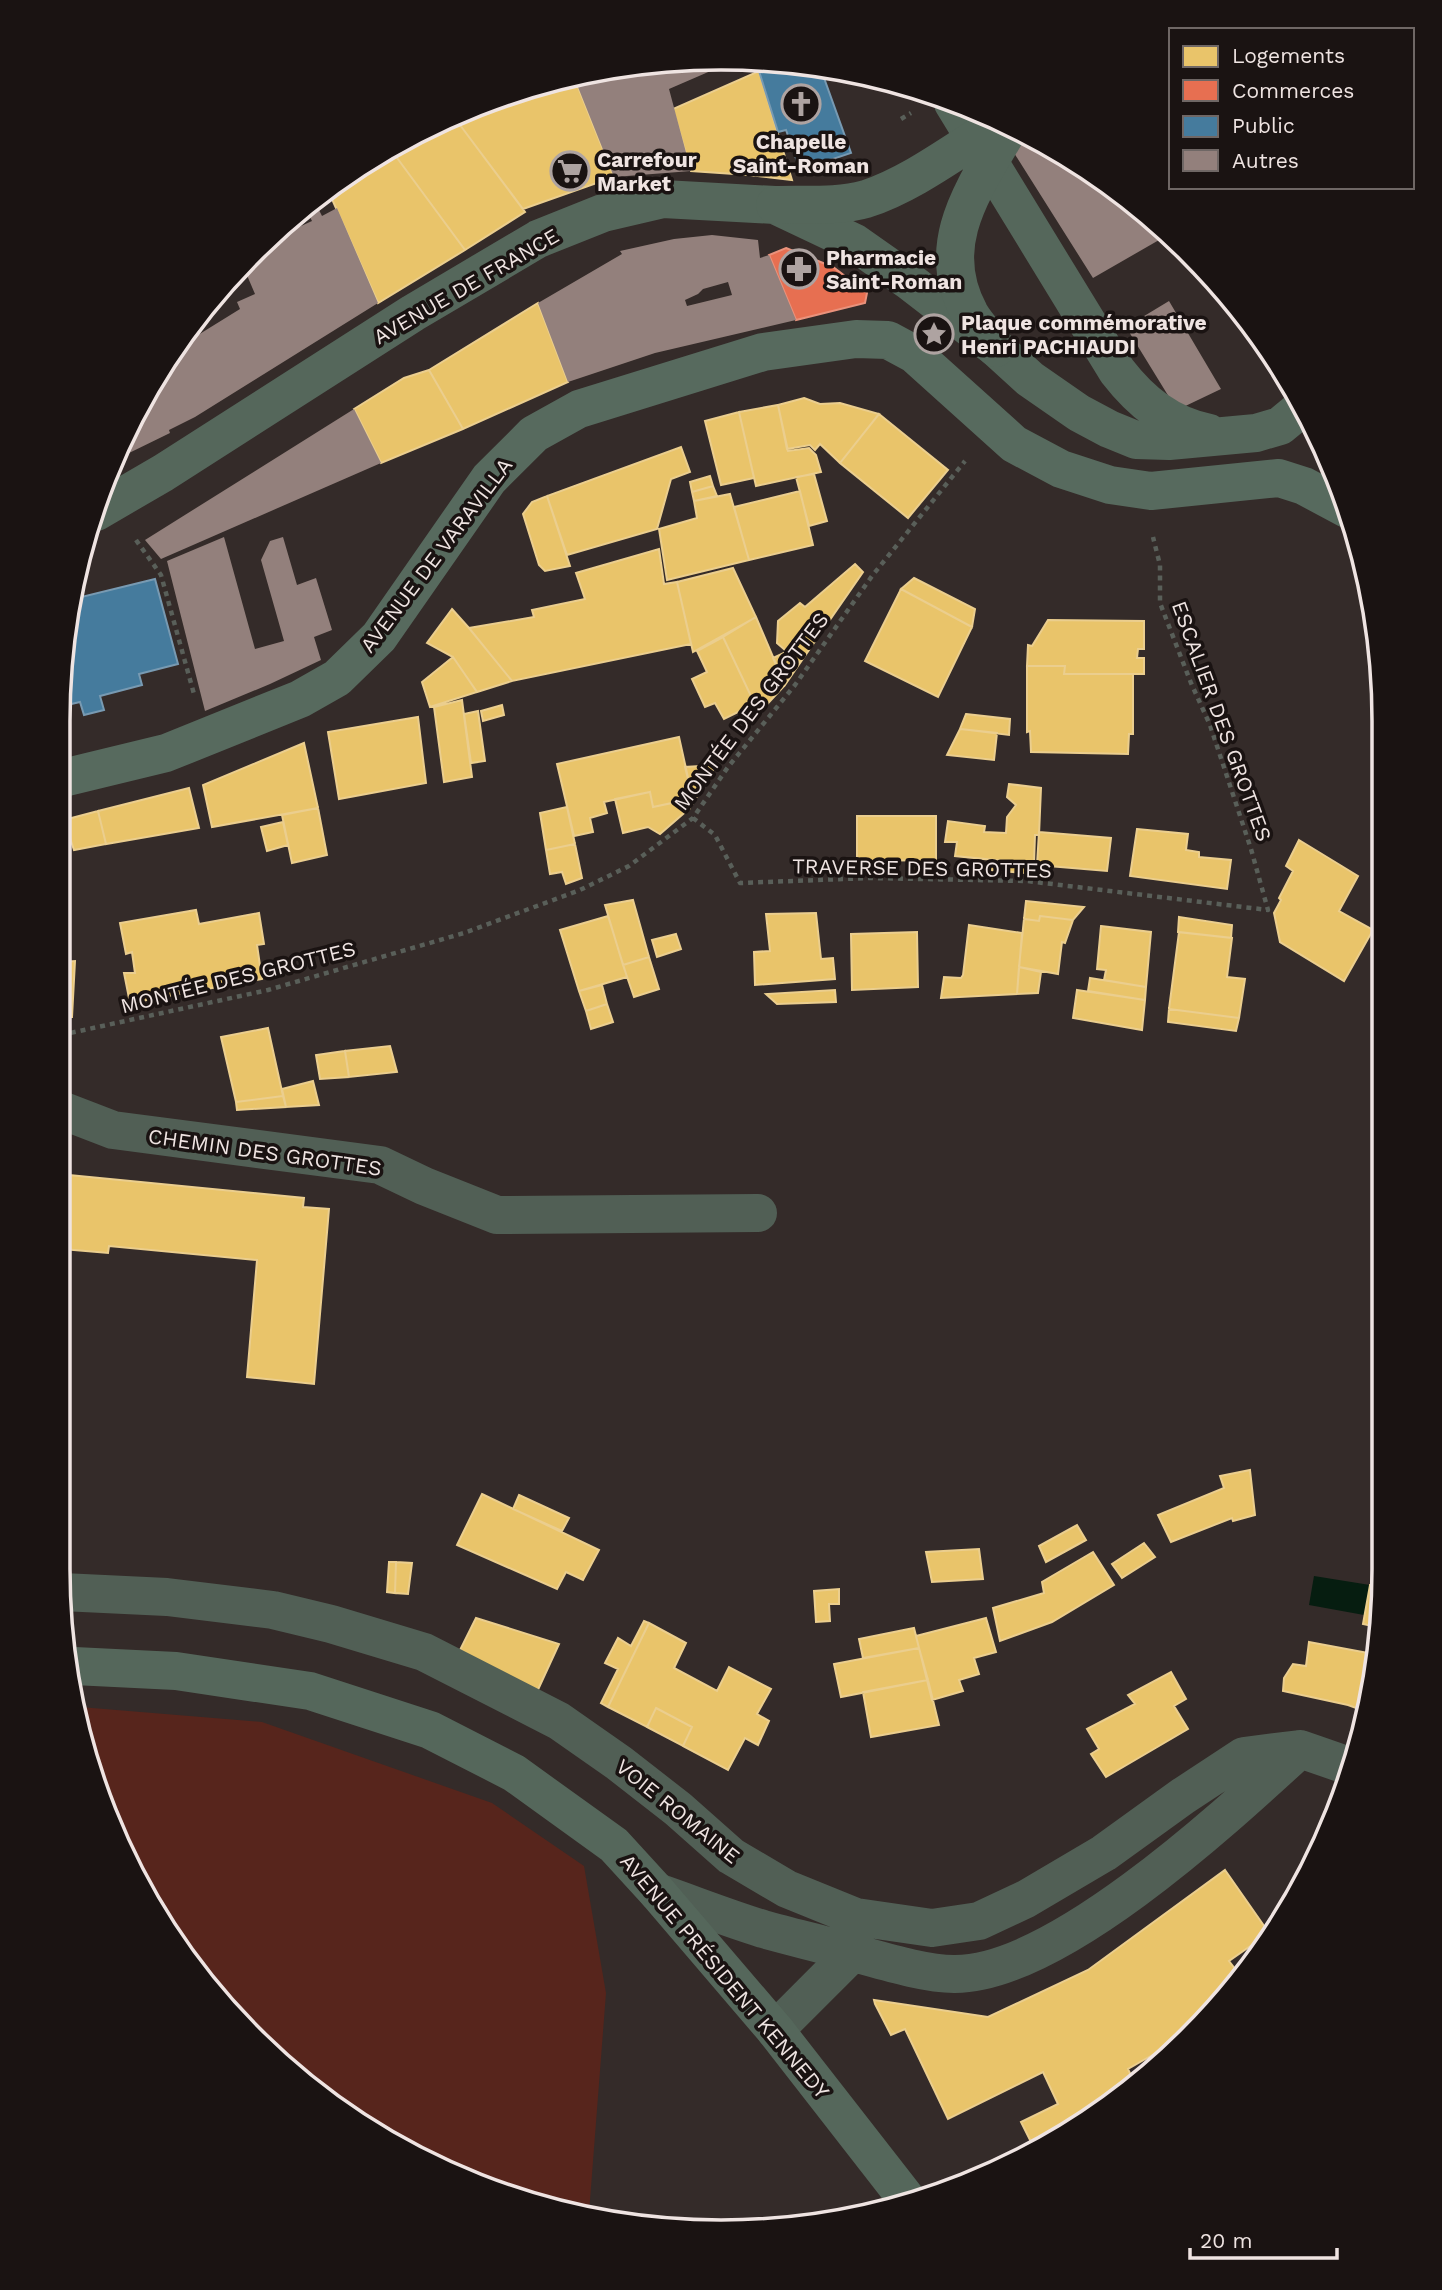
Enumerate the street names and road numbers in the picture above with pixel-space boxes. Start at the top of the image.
street label: AVENUE DE FRANCE [369,223,563,349]
street label: AVENUE DE VARAVILLA [355,453,517,657]
street label: ESCALIER DES GROTTES [1167,597,1277,845]
street label: MONTÉE DES GROTTES [668,607,834,815]
street label: TRAVERSE DES GROTTES [792,853,1052,883]
street label: MONTÉE DES GROTTES [118,936,358,1018]
street label: CHEMIN DES GROTTES [147,1123,383,1181]
street label: VOIE ROMAINE [611,1753,745,1869]
street label: AVENUE PRÉSIDENT KENNEDY [615,1849,835,2103]

